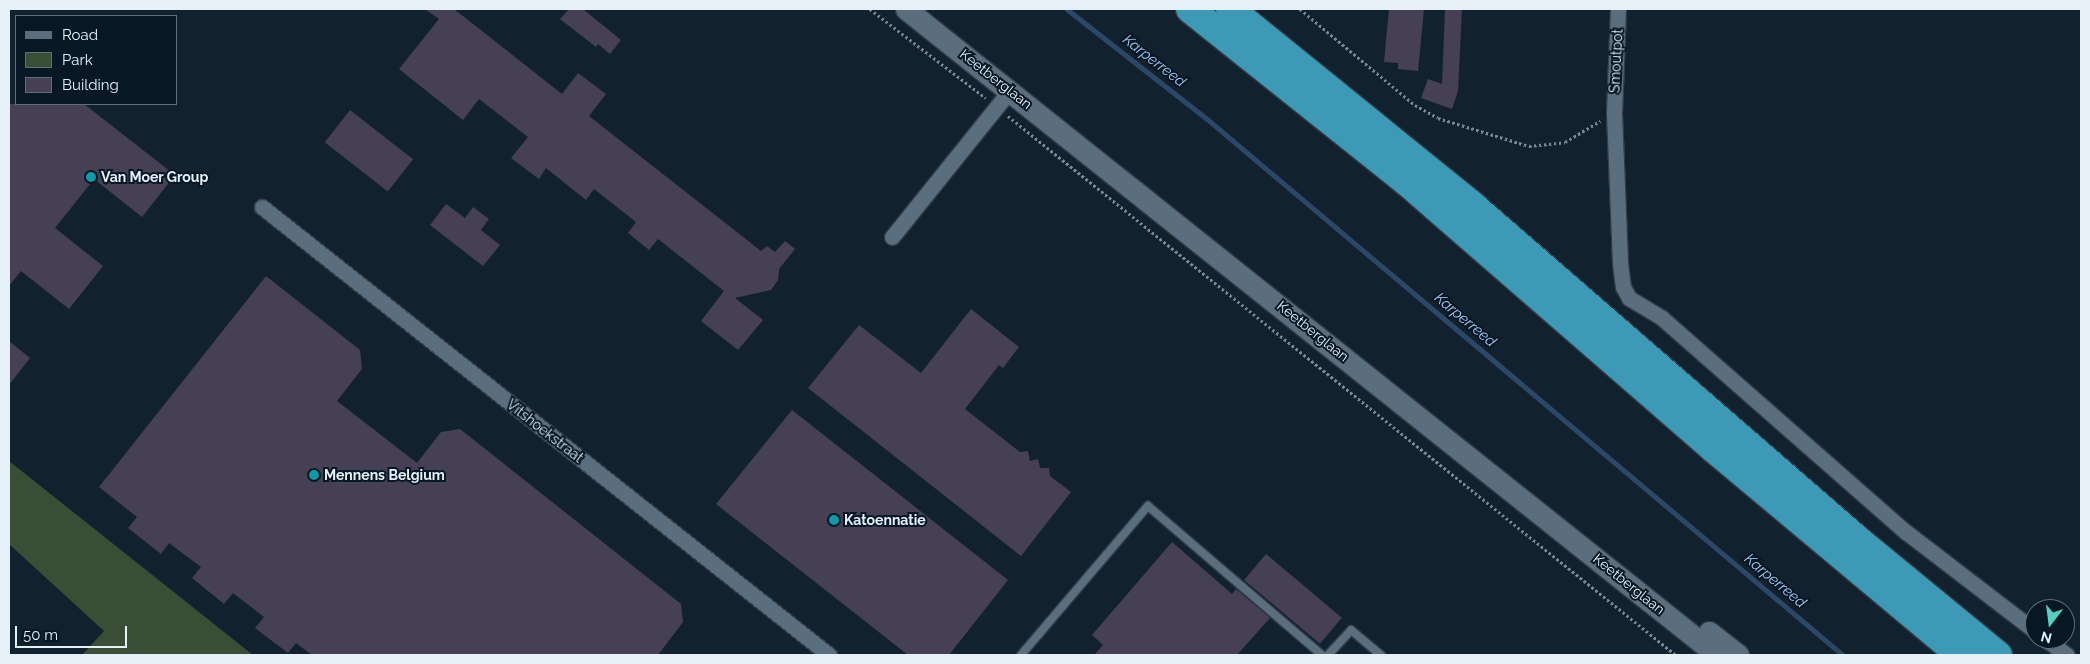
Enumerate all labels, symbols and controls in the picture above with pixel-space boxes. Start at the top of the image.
legend [15,15,178,105]
text: Road [62,26,98,44]
street label: Smoutpot [1606,28,1626,94]
water label: Karperreed [1119,31,1189,91]
street label: Keetberglaan [957,46,1035,112]
text: Park [62,51,93,69]
text: Building [62,76,119,94]
place label: Van Moer Group [101,169,209,185]
marker: Van Moer Group [85,171,97,183]
water label: Karperreed [1431,289,1499,351]
street label: Keetberglaan [1274,297,1352,365]
street label: Vitshoekstraat [503,396,587,466]
place label: Mennens Belgium [324,467,445,483]
marker: Mennens Belgium [308,469,320,481]
place label: Katoennatie [844,512,926,528]
marker: Katoennatie [828,514,840,526]
street label: Keetberglaan [1590,550,1668,618]
water label: Karperreed [1741,550,1809,612]
north arrow [2025,599,2075,649]
scale bar [18,616,130,648]
text: 50 m [23,626,58,644]
text: N [2039,628,2054,647]

